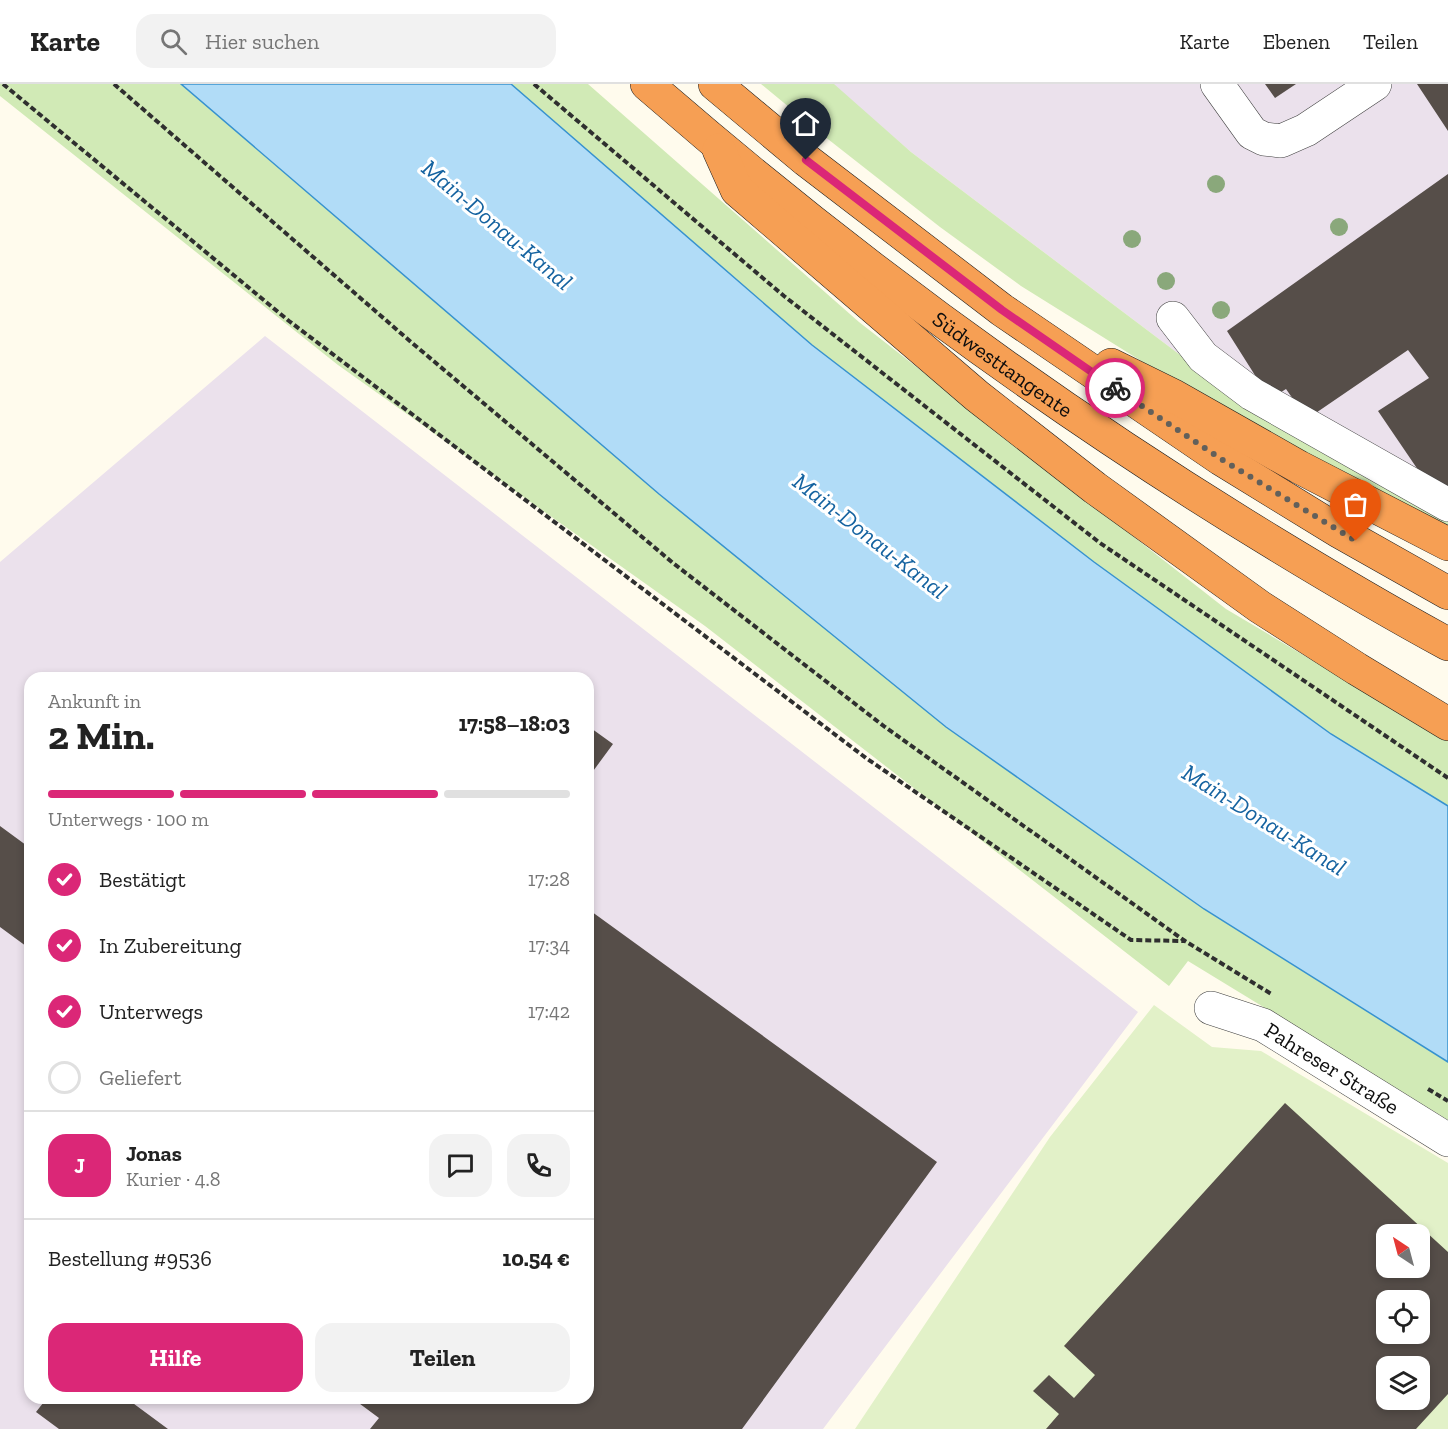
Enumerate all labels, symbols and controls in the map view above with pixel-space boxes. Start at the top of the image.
search box [136,14,556,68]
text: Karte [30,25,100,58]
icon: search [157,25,190,58]
text: Hier suchen [205,28,319,55]
text: Karte [1180,29,1230,54]
text: Ebenen [1263,29,1330,54]
text: Teilen [1363,29,1418,54]
pin [780,98,831,160]
icon: home [789,107,822,140]
water label: Main-Donau-Kanal [416,153,579,296]
street label: Südwesttangente [927,305,1078,423]
courier [1085,358,1145,418]
icon: bike [1099,372,1132,405]
water label: Main-Donau-Kanal [787,466,953,605]
pin [1330,479,1381,541]
icon: bag [1339,488,1372,521]
text: Ankunft in [48,689,141,713]
text: 17:58–18:03 [459,710,570,737]
text: 2 Min. [48,712,155,759]
water label: Main-Donau-Kanal [1177,758,1352,882]
text: Unterwegs · 100 m [48,807,209,831]
icon: check [48,863,81,896]
text: Bestätigt [99,866,186,893]
text: 17:28 [528,867,570,891]
icon: check [48,929,81,962]
text: In Zubereitung [99,932,242,959]
text: 17:34 [528,933,570,957]
icon: check [48,995,81,1028]
text: Unterwegs [99,998,203,1025]
text: 17:42 [528,999,570,1023]
street label: Pahreser Straße [1259,1016,1404,1120]
text: Geliefert [99,1064,182,1091]
button: chat [429,1134,492,1197]
button: phone [507,1134,570,1197]
text: Jonas [126,1140,182,1167]
text: J [74,1152,85,1179]
text: Kurier · 4.8 [126,1167,221,1191]
north arrow [1376,1224,1430,1278]
map controls [1376,1224,1430,1410]
text: Bestellung #9536 [48,1245,212,1272]
text: 10.54 € [502,1245,570,1272]
button: locate [1376,1290,1430,1344]
button: Hilfe [48,1323,303,1392]
button: Teilen [315,1323,570,1392]
button: layers [1376,1356,1430,1410]

